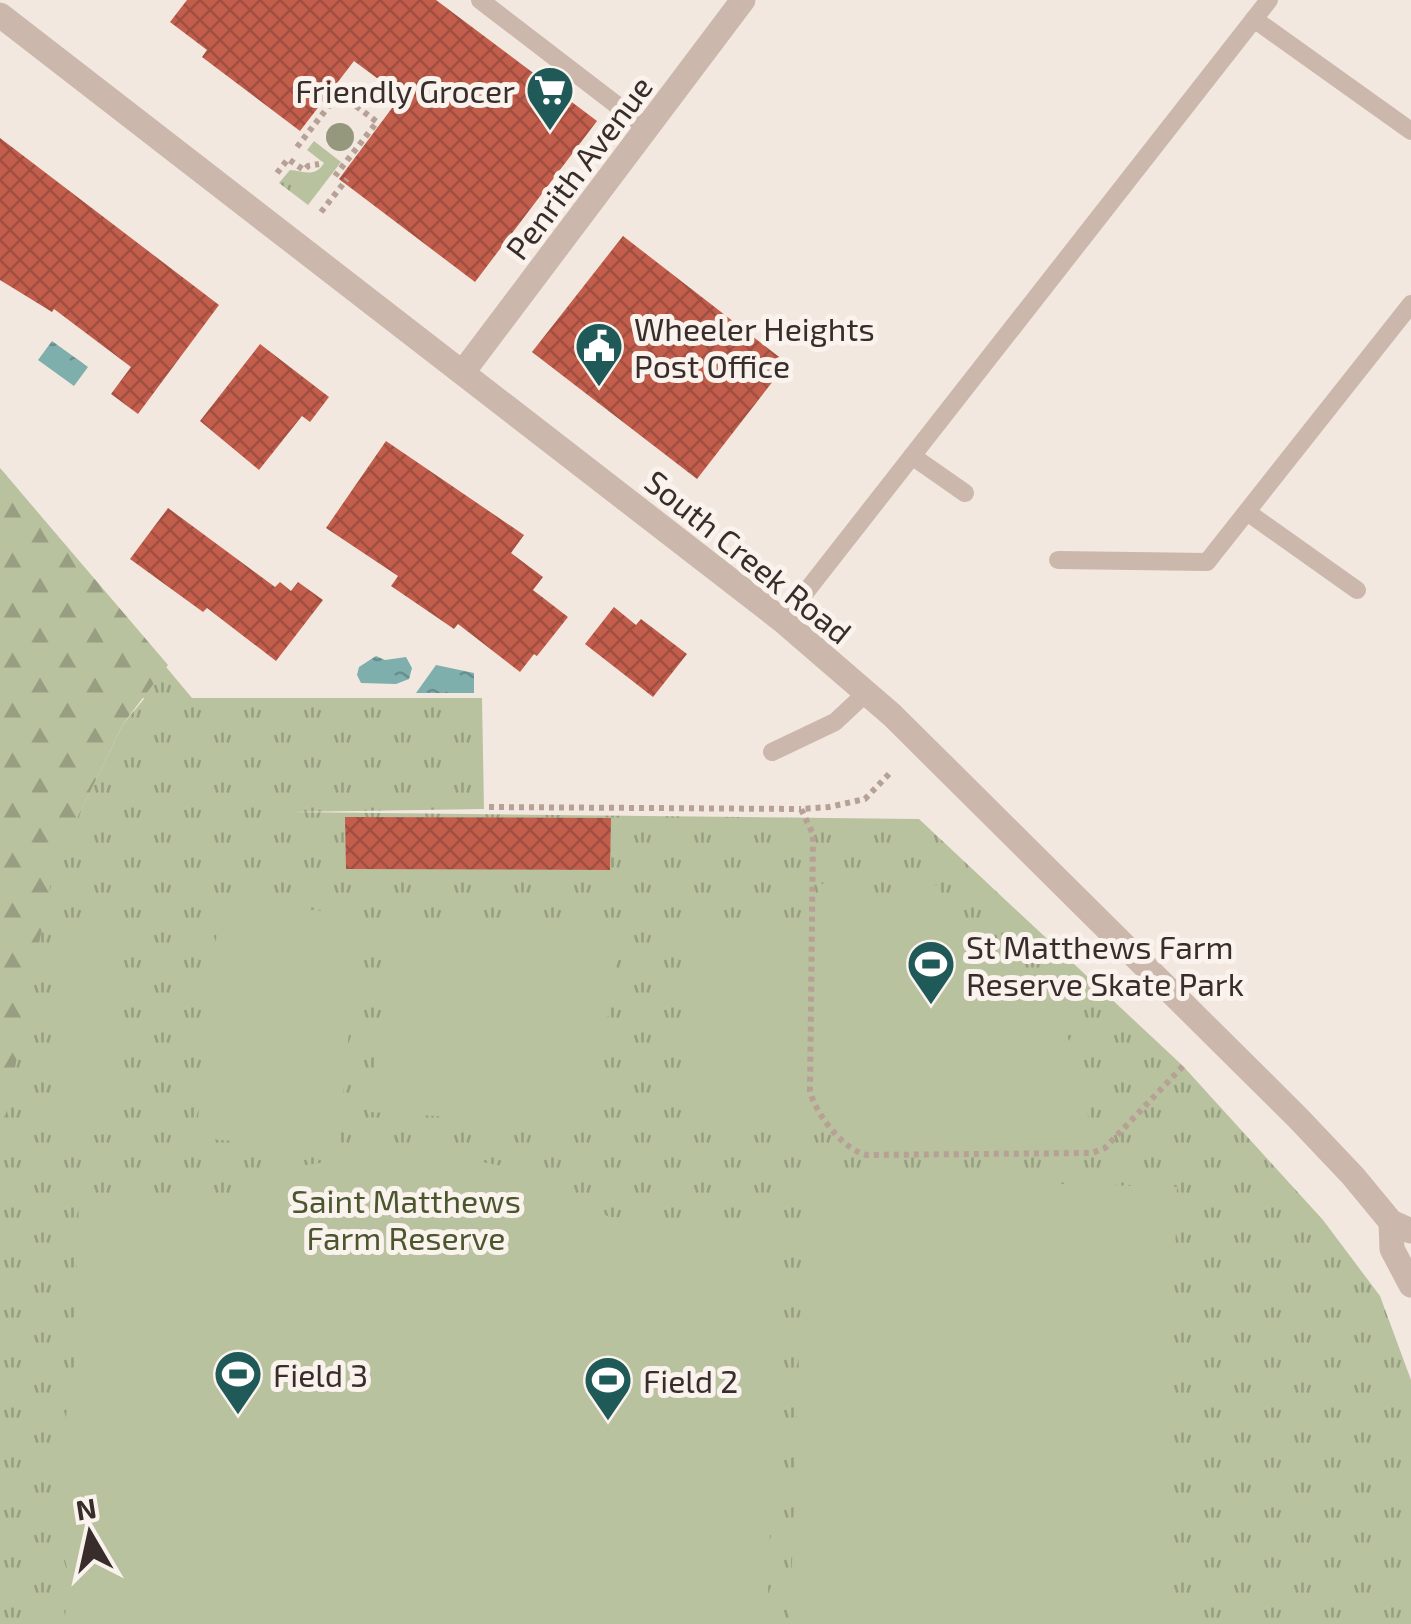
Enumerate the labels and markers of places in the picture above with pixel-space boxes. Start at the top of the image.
supermarket icon: Friendly Grocer [524,64,576,132]
place label: Friendly Grocer [295,71,515,109]
place label: Wheeler Heights Post Office [634,309,875,384]
public building icon: Wheeler Heights Post Office [573,320,625,388]
place label: St Matthews Farm Reserve Skate Park [966,927,1244,1002]
sports icon: St Matthews Farm Reserve Skate Park [905,938,957,1006]
sports icon: Field 3 [212,1348,264,1416]
sports icon: Field 2 [582,1354,634,1422]
place label: Field 3 [273,1355,368,1393]
place label: Field 2 [643,1361,738,1399]

